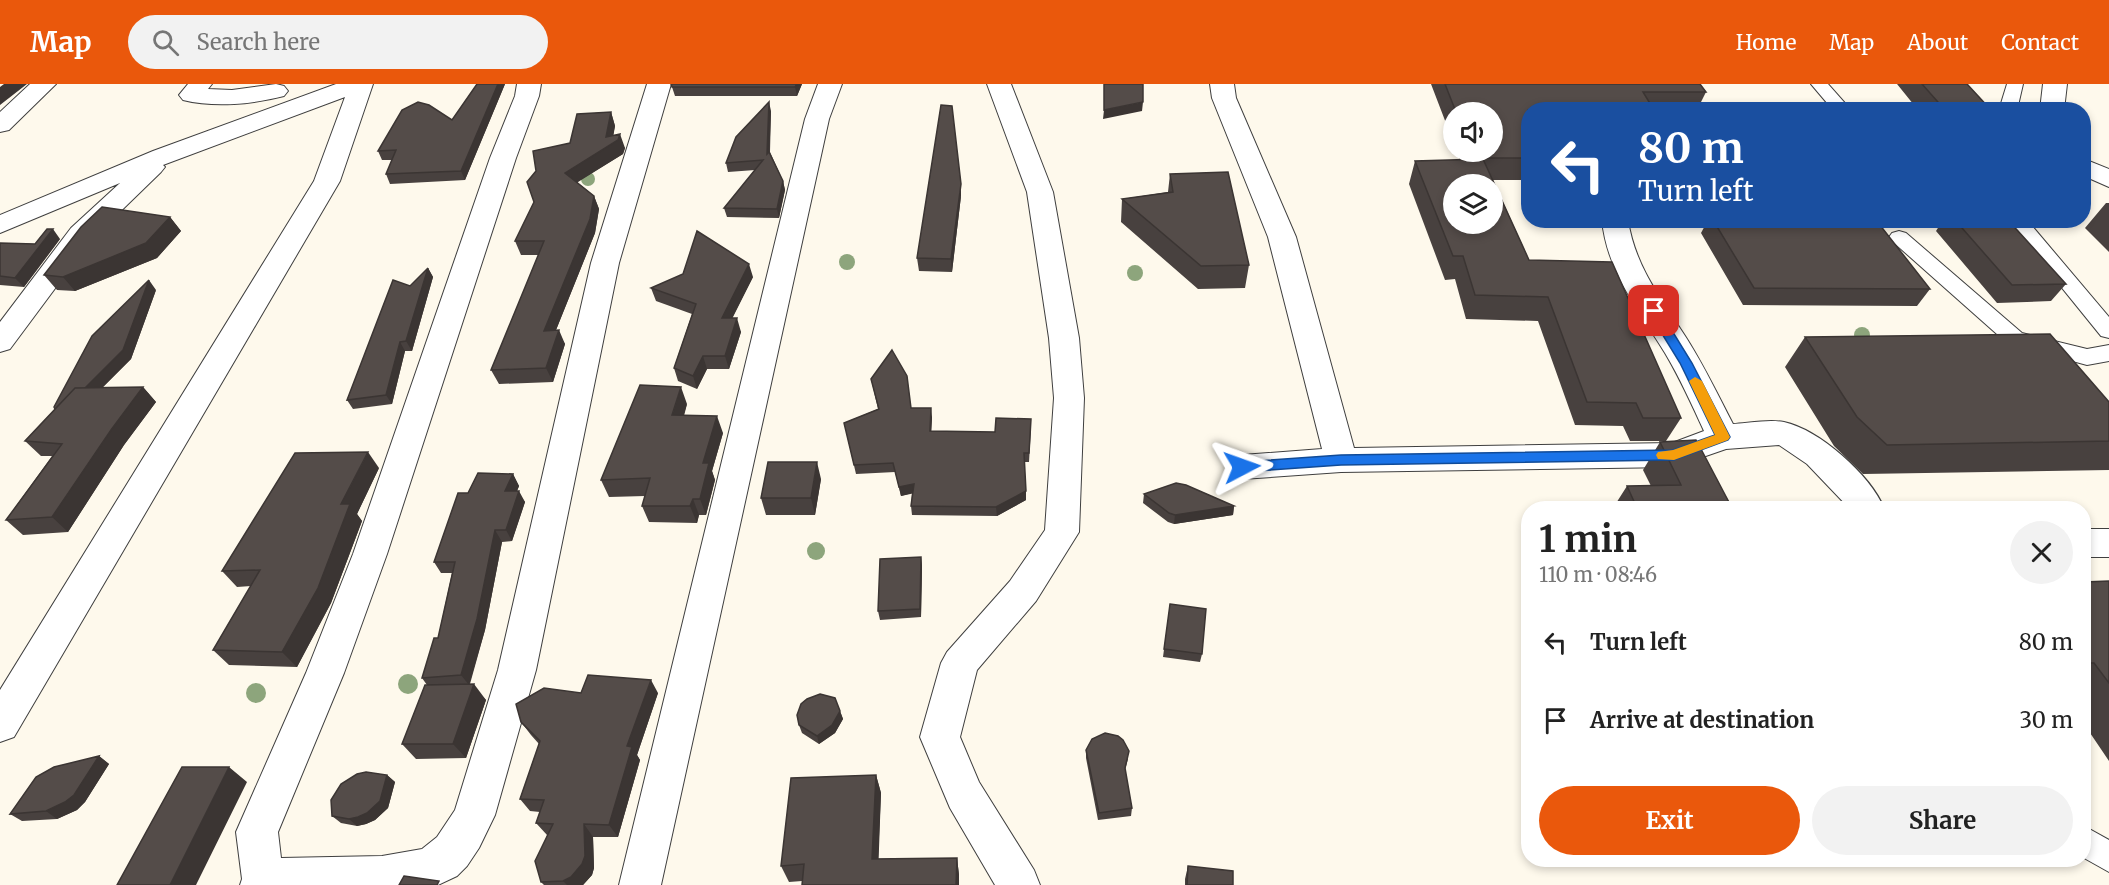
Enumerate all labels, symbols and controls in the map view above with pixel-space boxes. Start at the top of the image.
search box [128,15,548,69]
text: Map [30,24,92,60]
icon: search [149,26,182,59]
text: Search here [197,28,320,56]
text: Home [1736,29,1796,56]
text: Map [1829,29,1874,56]
text: About [1907,29,1968,56]
text: Contact [2001,29,2079,56]
map controls [1443,102,1503,234]
button: sound [1443,102,1503,162]
text: 80 m [1638,122,1744,174]
icon: left [1539,126,1617,204]
button: layers [1443,174,1503,234]
text: Turn left [1638,174,1753,208]
pin [1628,285,1679,336]
icon: arrive [1637,294,1670,327]
position arrow [1210,435,1274,499]
text: 1 min [1539,517,1637,562]
button: close [2010,521,2073,584]
text: 110 m · 08:46 [1539,562,1657,587]
icon: left [1539,626,1572,659]
text: Turn left [1590,628,1687,656]
text: 80 m [2019,628,2073,656]
icon: arrive [1539,704,1572,737]
text: Arrive at destination [1590,706,1814,734]
text: 30 m [2019,706,2073,734]
button: Exit [1539,786,1800,855]
button: Share [1812,786,2073,855]

